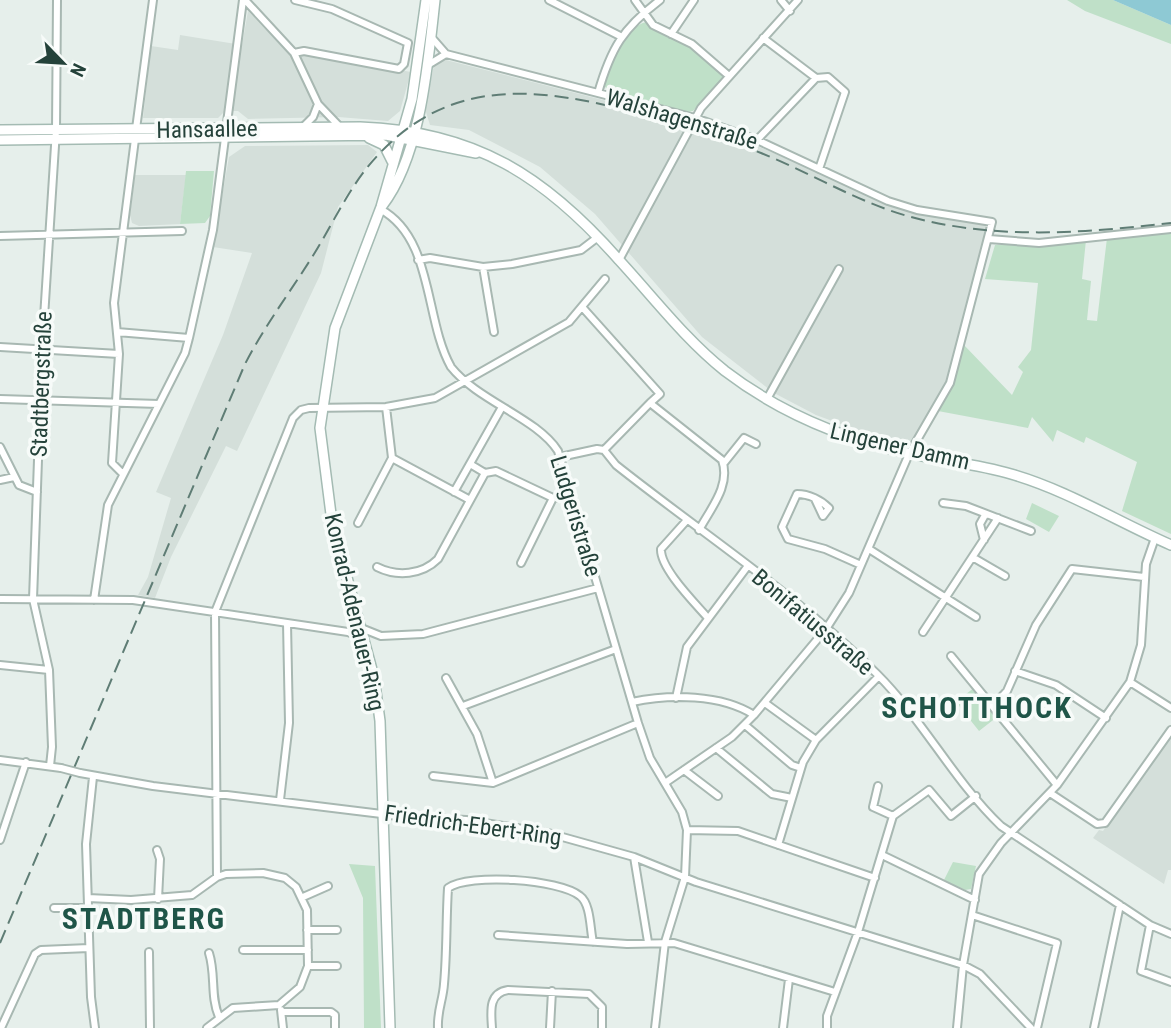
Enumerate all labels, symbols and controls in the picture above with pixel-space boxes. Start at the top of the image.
north arrow [28,28,98,98]
text: N [65,60,91,80]
street label: Walshagenstraße [603,84,761,155]
street label: Hansaallee [156,115,258,144]
street label: Stadtbergstraße [25,311,58,457]
street label: Lingener Damm [827,417,972,476]
street label: Ludgeristraße [544,452,607,580]
street label: Konrad-Adenauer-Ring [319,511,390,713]
street label: Bonifatiusstraße [746,564,879,681]
district label: SCHOTTHOCK [881,690,1073,725]
street label: Friedrich-Ebert-Ring [383,800,563,851]
district label: STADTBERG [62,901,226,936]

